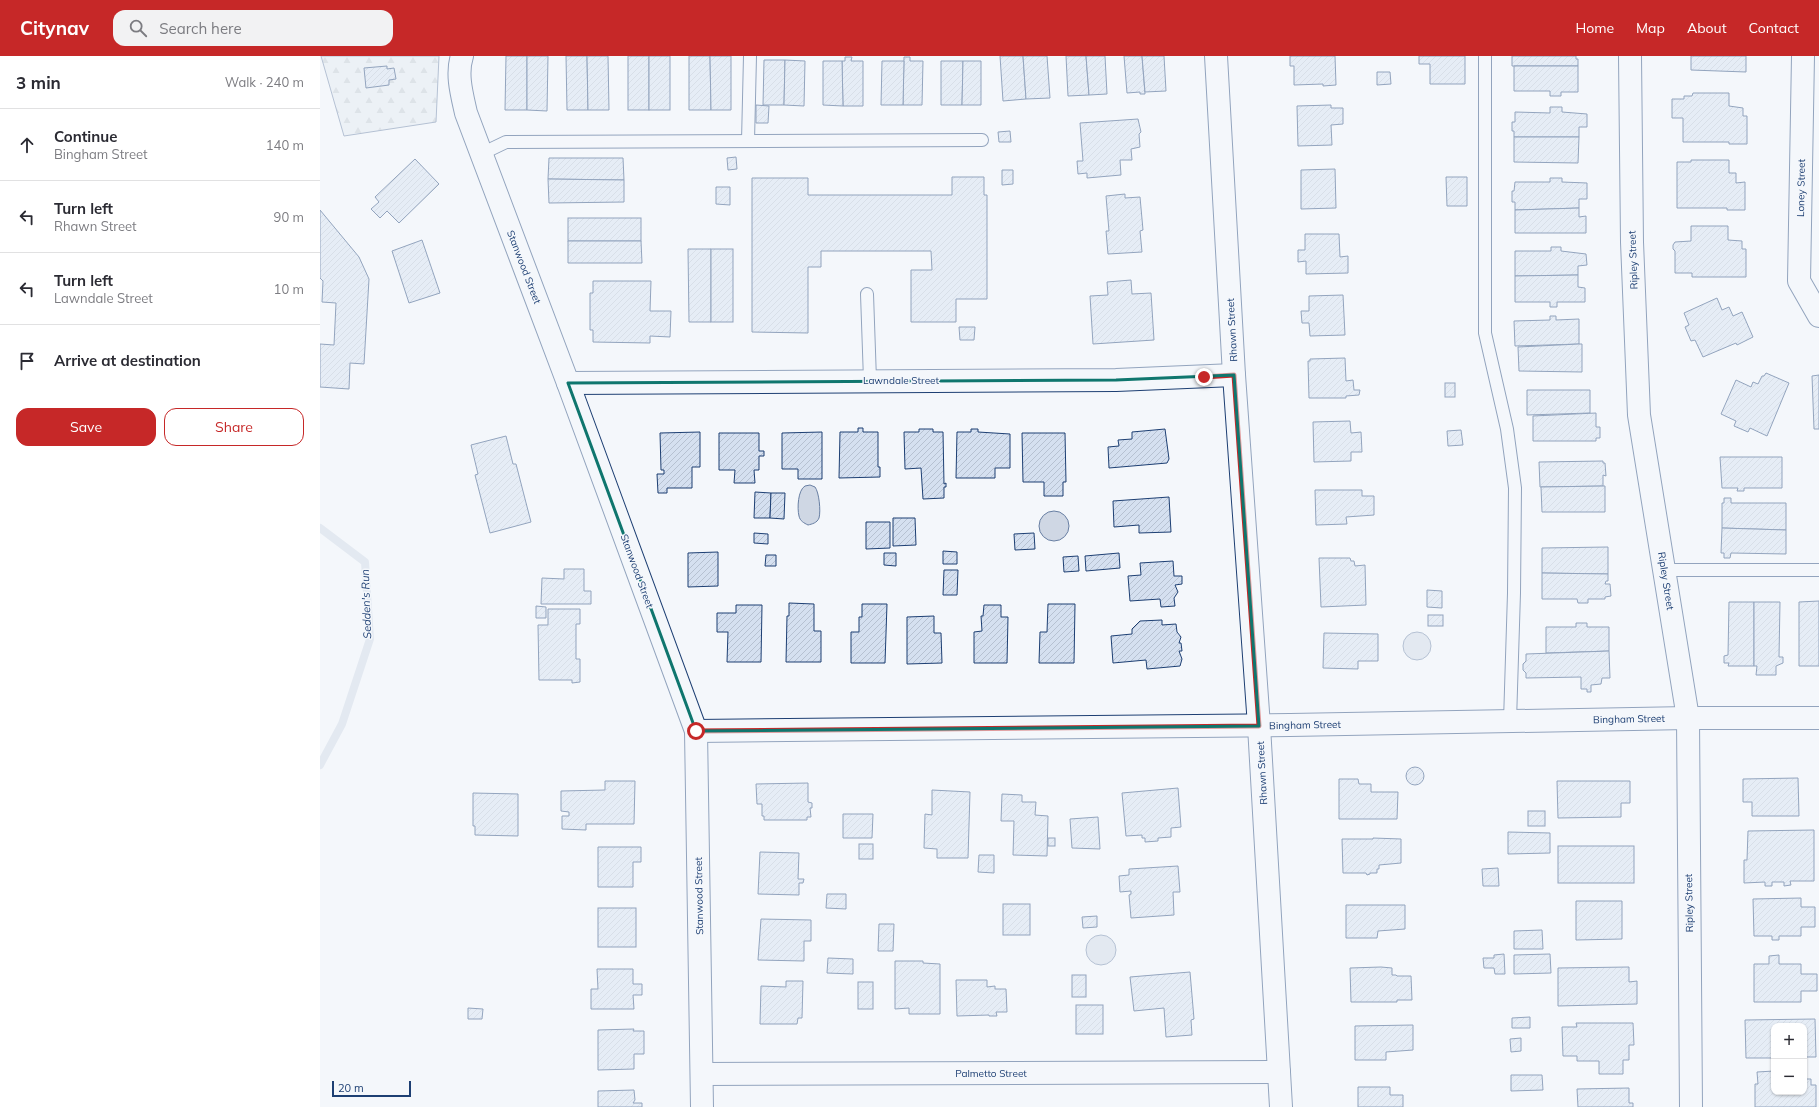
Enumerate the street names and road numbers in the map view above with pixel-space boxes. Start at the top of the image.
street label: Loney Street [1794,158,1808,217]
street label: Stanwood Street [504,228,544,306]
street label: Ripley Street [1625,230,1641,290]
street label: Rhawn Street [1224,297,1240,362]
street label: Lawndale Street [863,374,940,387]
street label: Stanwood Street [618,532,657,610]
street label: Ripley Street [1655,551,1677,611]
street label: Bingham Street [1593,712,1666,726]
street label: Bingham Street [1269,718,1342,732]
street label: Rhawn Street [1254,740,1270,805]
street label: Stanwood Street [692,856,706,935]
street label: Ripley Street [1682,873,1696,932]
street label: Palmetto Street [955,1067,1027,1080]

